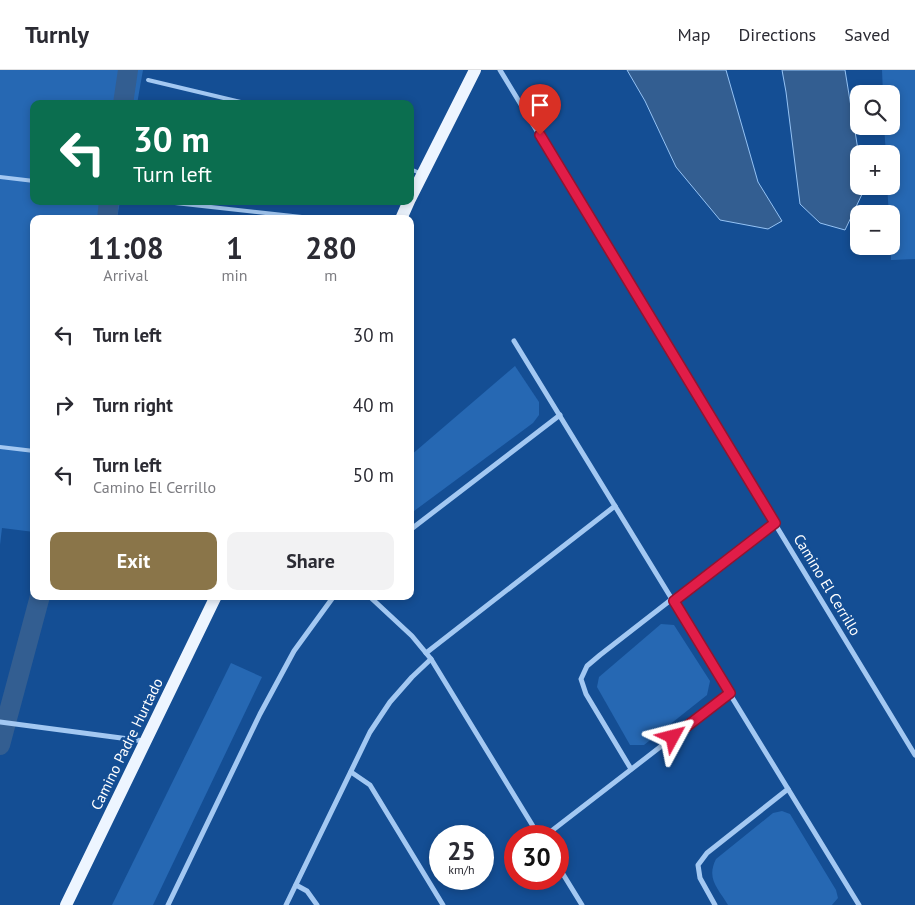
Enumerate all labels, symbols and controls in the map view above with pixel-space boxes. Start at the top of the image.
text: Turnly [25,19,89,50]
text: Map [678,23,710,46]
text: Directions [738,23,816,46]
text: Saved [844,23,890,46]
pin [519,84,561,135]
map controls [850,85,900,255]
button: search [850,85,900,135]
icon: arrive [526,91,554,119]
text: 30 m [133,116,210,162]
icon: left [50,120,115,185]
button: + [850,145,900,195]
text: Turn left [133,160,212,188]
button: − [850,205,900,255]
text: 11:08 [88,228,164,267]
text: 1 [226,228,243,267]
text: 280 [305,228,356,267]
text: Arrival [103,265,148,285]
text: min [222,265,248,285]
text: m [324,265,337,285]
icon: left [50,321,78,349]
text: Turn left [93,323,162,347]
text: 30 m [353,323,394,347]
icon: right [50,391,78,419]
text: Turn right [93,393,173,417]
text: 40 m [353,393,394,417]
text: Turn left [93,453,162,477]
icon: left [50,461,78,489]
text: 50 m [353,463,394,487]
text: Camino El Cerrillo [93,477,216,497]
street label: Camino El Cerrillo [790,530,865,639]
button: Exit [50,532,217,590]
button: Share [227,532,394,590]
street label: Camino Padre Hurtado [86,675,167,813]
position arrow [646,710,698,762]
speed limit sign: 30 [504,825,569,890]
text: 25 [447,835,476,867]
text: km/h [448,862,475,877]

